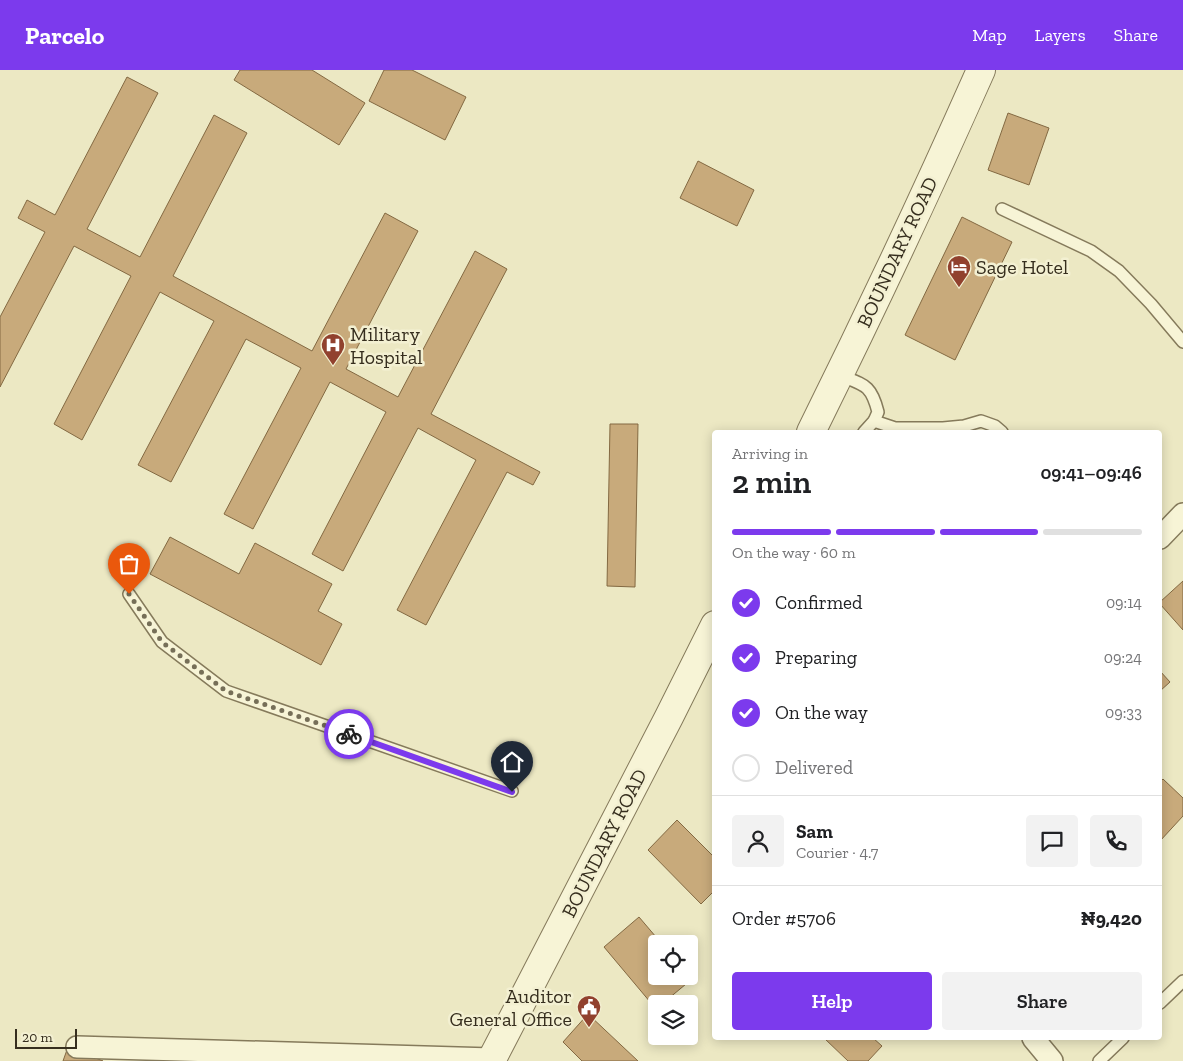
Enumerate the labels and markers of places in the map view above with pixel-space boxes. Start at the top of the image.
hotel icon: Sage Hotel [946,254,972,288]
place label: Sage Hotel [976,255,1068,279]
place label: Military Hospital [350,322,423,369]
hospital icon: Military Hospital [320,332,346,366]
pin [108,543,150,594]
pin [491,741,533,792]
place label: Auditor General Office [449,984,572,1031]
public building icon: Auditor General Office [576,994,602,1028]

